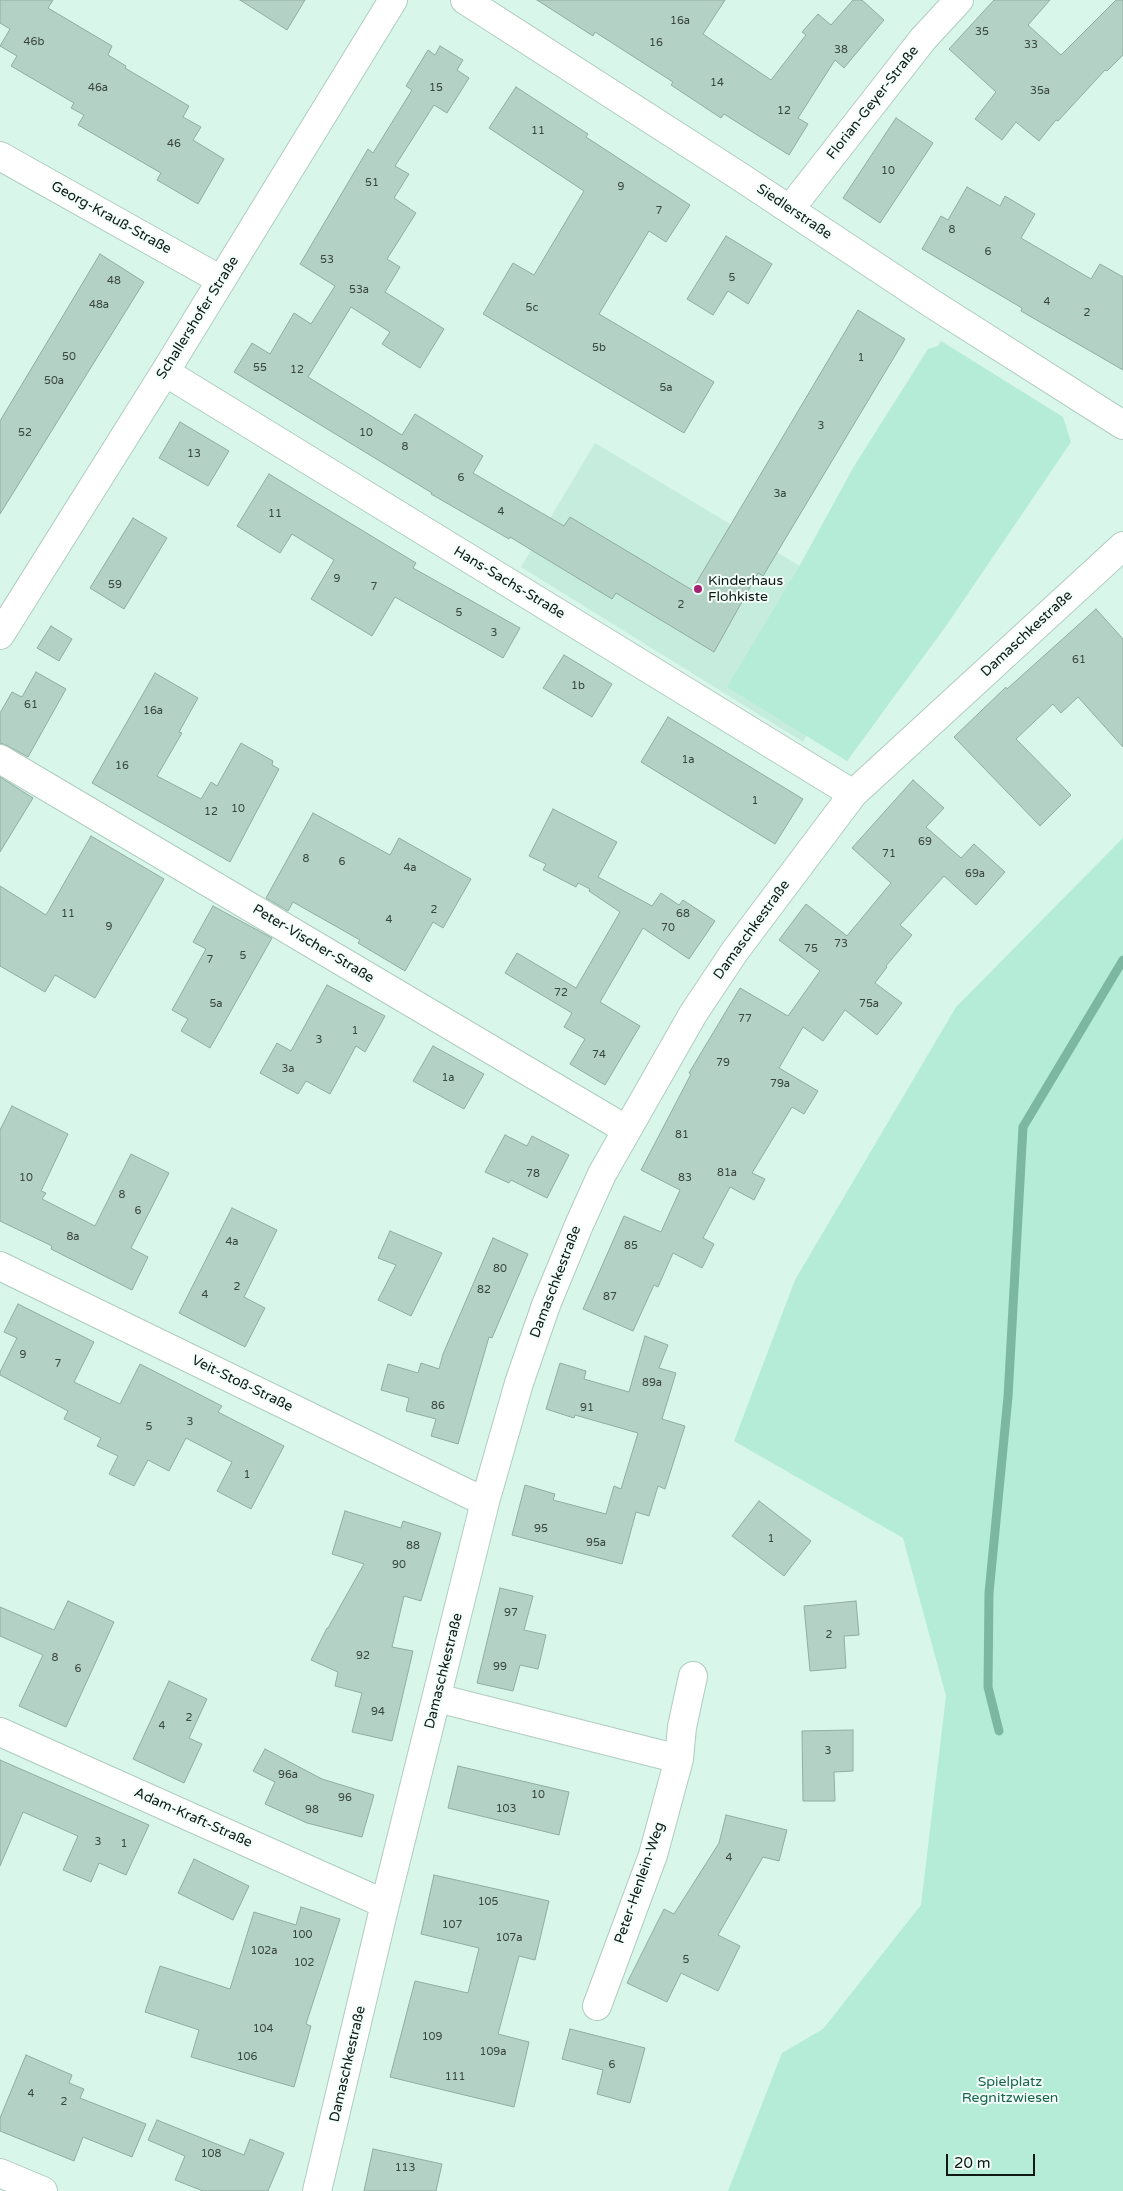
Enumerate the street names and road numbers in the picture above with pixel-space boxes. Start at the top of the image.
street label: Florian-Geyer-Straße [823,43,923,163]
street label: Georg-Krauß-Straße [48,178,174,258]
street label: Siedlerstraße [753,181,835,243]
street label: Schallershofer Straße [153,253,243,383]
street label: Hans-Sachs-Straße [450,543,568,623]
street label: Damaschkestraße [978,587,1076,681]
street label: Damaschkestraße [710,877,794,983]
street label: Peter-Vischer-Straße [249,901,377,987]
street label: Damaschkestraße [527,1224,585,1340]
street label: Veit-Stoß-Straße [189,1352,295,1416]
street label: Damaschkestraße [421,1611,467,1731]
street label: Adam-Kraft-Straße [131,1784,255,1852]
street label: Peter-Henlein-Weg [611,1820,669,1946]
street label: Damaschkestraße [326,2004,370,2124]

